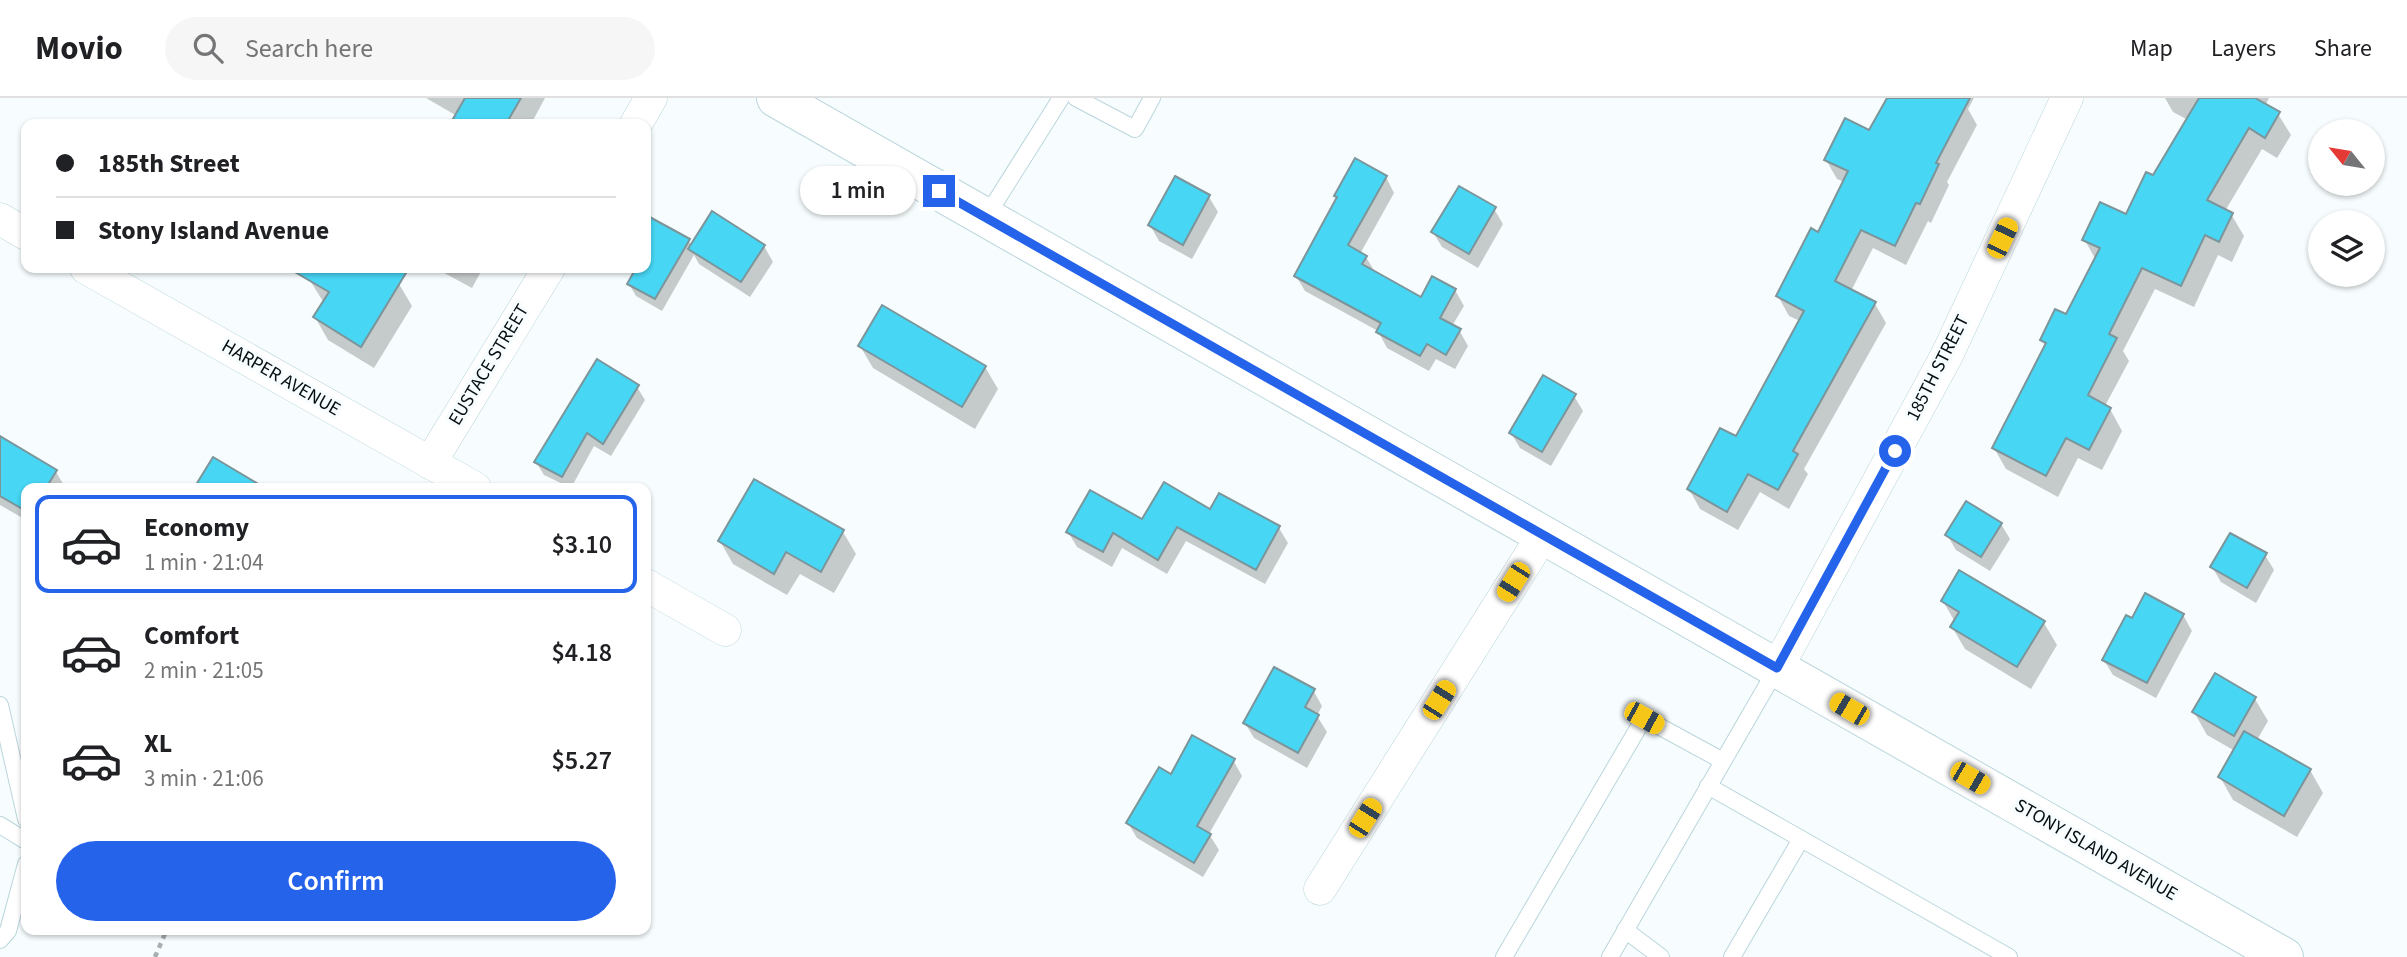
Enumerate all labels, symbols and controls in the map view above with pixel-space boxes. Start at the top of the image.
search box [165,17,655,80]
text: Movio [35,25,123,72]
icon: search [189,29,227,67]
text: Search here [245,30,373,67]
text: Map [2130,31,2173,66]
text: Layers [2211,31,2276,66]
text: Share [2314,31,2372,66]
north arrow [2308,119,2385,196]
map controls [2308,119,2385,287]
text: 185th Street [98,145,240,182]
callout: 1 min [799,166,914,216]
text: 1 min [831,174,885,207]
route end [923,175,955,207]
button: layers [2308,210,2385,287]
text: Stony Island Avenue [98,212,329,249]
car [1984,215,2021,261]
street label: EUSTACE STREET [442,299,536,431]
street label: 185TH STREET [1900,310,1976,426]
street label: HARPER AVENUE [217,333,345,423]
route start [1879,435,1911,467]
text: Economy [144,509,249,546]
icon: car [60,513,123,576]
text: $3.10 [551,526,612,563]
text: 1 min · 21:04 [144,546,264,579]
car [1493,559,1534,605]
text: Comfort [144,617,239,654]
icon: car [60,621,123,684]
text: $4.18 [551,634,612,671]
text: 2 min · 21:05 [144,654,264,687]
car [1419,677,1460,723]
car [1826,689,1873,729]
car [1621,699,1668,737]
text: XL [144,725,172,762]
icon: car [60,729,123,792]
text: $5.27 [551,742,612,779]
car [1947,758,1994,798]
text: 3 min · 21:06 [144,762,264,795]
street label: STONY ISLAND AVENUE [2009,792,2183,908]
car [1345,795,1386,841]
button: Confirm [56,841,616,921]

